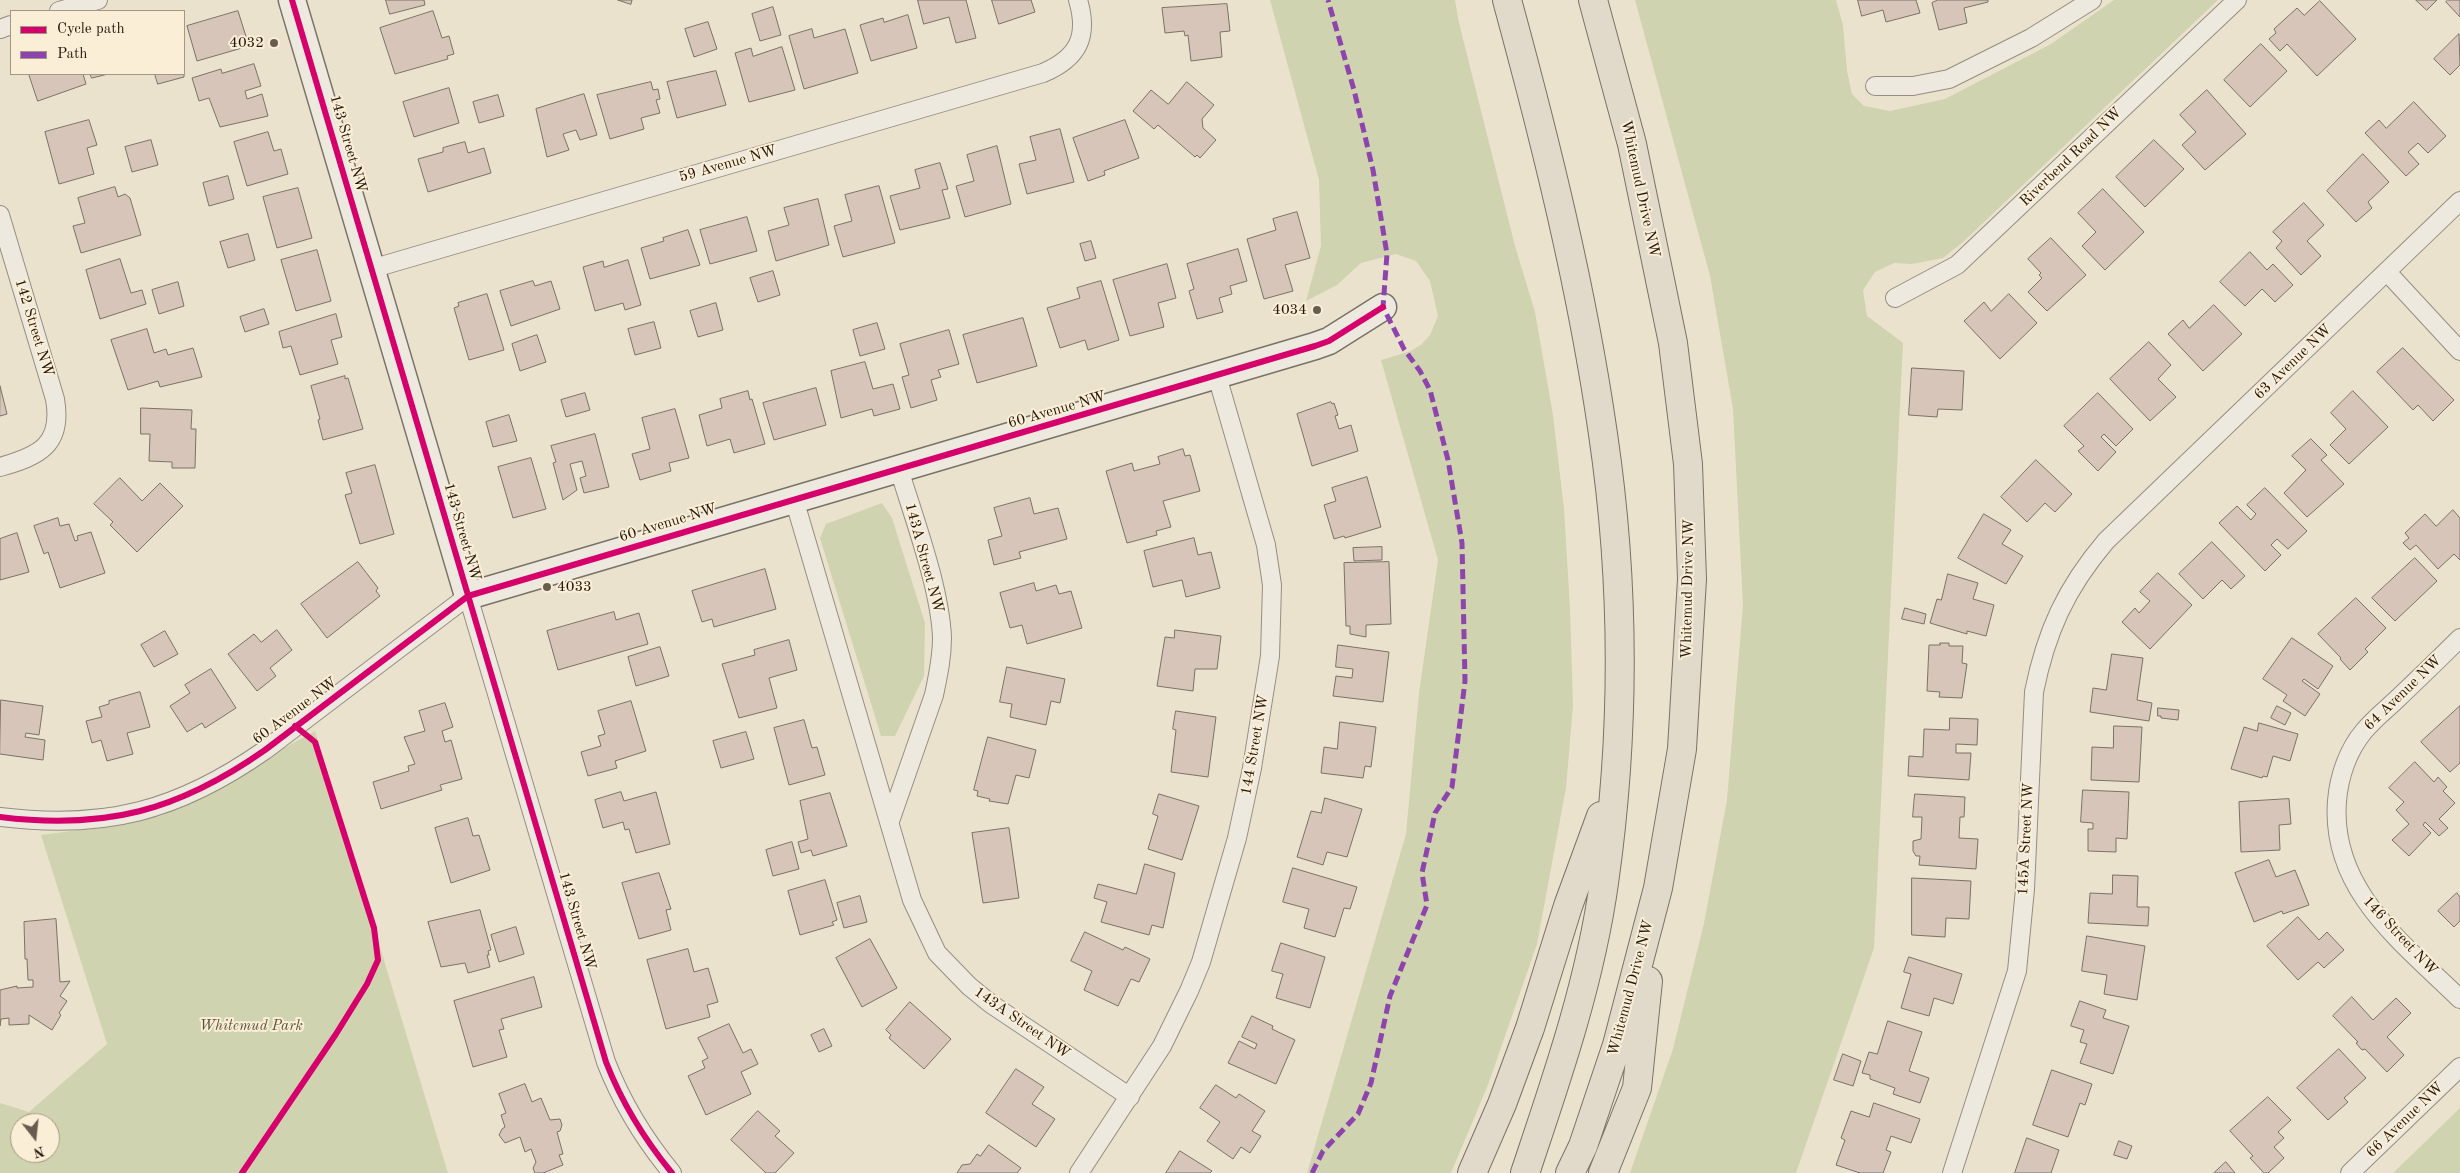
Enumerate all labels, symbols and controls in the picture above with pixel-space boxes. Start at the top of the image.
legend [10,10,185,75]
text: Cycle path [57,22,125,37]
place label: 4032 [229,34,264,52]
marker: 4032 [268,37,280,49]
text: Path [57,47,87,62]
street label: 143 Street NW [325,93,371,195]
street label: Riverbend Road NW [2016,104,2126,210]
street label: Whitemud Drive NW [1617,119,1663,259]
street label: 59 Avenue NW [677,141,779,187]
street label: 142 Street NW [11,277,57,379]
place label: 4034 [1272,301,1307,319]
marker: 4034 [1311,304,1323,316]
street label: 63 Avenue NW [2250,320,2336,404]
street label: 60 Avenue NW [1006,387,1108,433]
street label: 143 Street NW [439,481,485,583]
street label: 60 Avenue NW [617,500,719,546]
street label: 143A Street NW [901,501,947,615]
street label: Whitemud Drive NW [1678,519,1698,659]
place label: 4033 [557,578,592,596]
marker: 4033 [541,581,553,593]
street label: 64 Avenue NW [2360,651,2446,735]
street label: 60 Avenue NW [249,673,341,749]
street label: 144 Street NW [1237,693,1273,797]
street label: 145A Street NW [2014,782,2038,896]
street label: 143 Street NW [554,870,600,972]
street label: 146 Street NW [2359,893,2441,979]
street label: Whitemud Drive NW [1604,918,1658,1058]
street label: 143A Street NW [970,983,1074,1063]
park label: Whitemud Park [199,1017,303,1035]
street label: 66 Avenue NW [2362,1078,2448,1162]
north arrow [10,1113,60,1163]
text: N [32,1143,46,1160]

